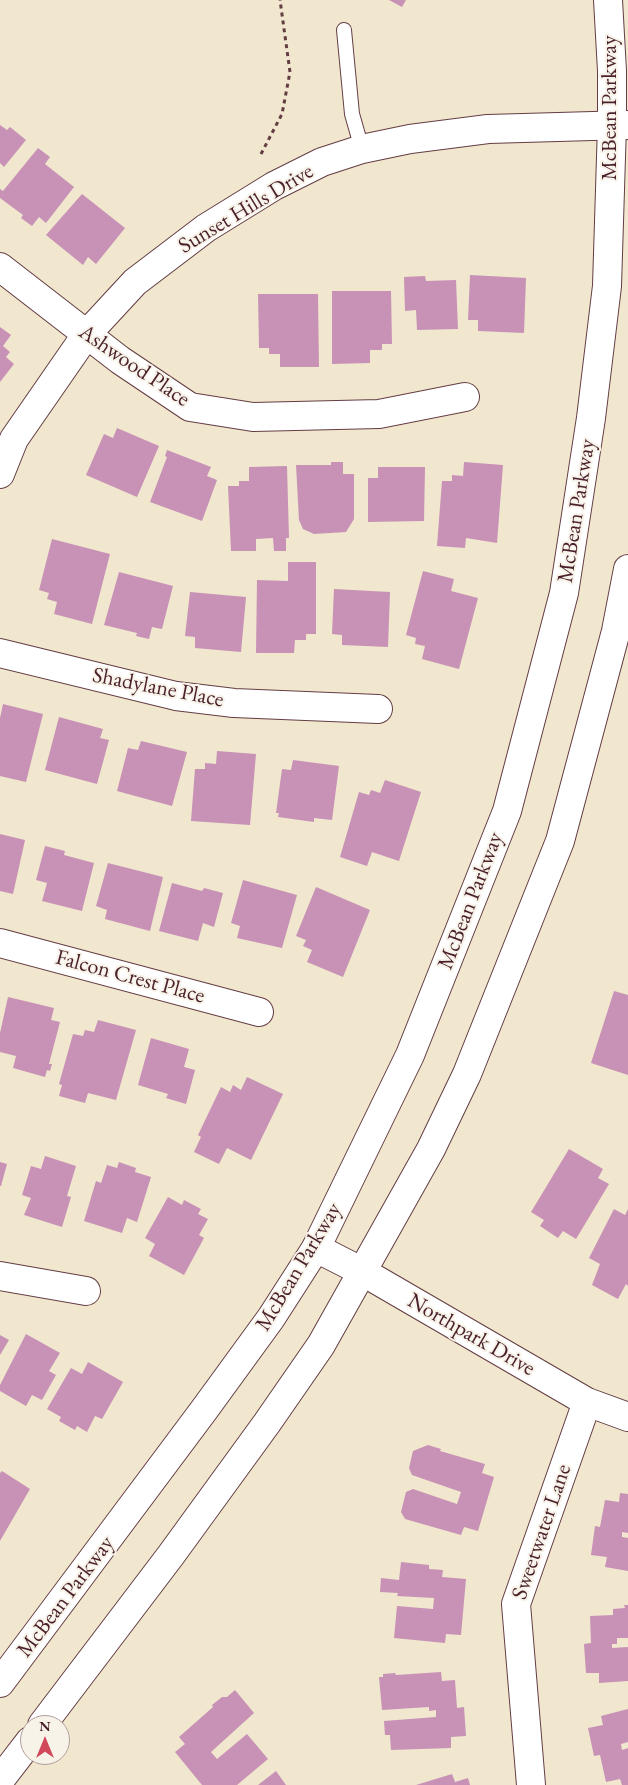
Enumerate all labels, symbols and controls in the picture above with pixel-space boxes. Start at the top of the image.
street label: McBean Parkway [597,35,623,181]
street label: Sunset Hills Drive [174,158,318,260]
street label: Ashwood Place [73,319,195,413]
street label: McBean Parkway [553,437,601,585]
street label: Shadylane Place [90,662,226,714]
street label: McBean Parkway [433,829,509,973]
street label: Falcon Crest Place [53,944,207,1010]
street label: McBean Parkway [250,1198,348,1336]
street label: Northpark Drive [403,1288,539,1382]
street label: Sweetwater Lane [507,1461,577,1603]
street label: McBean Parkway [12,1531,120,1663]
north arrow [20,1715,70,1765]
text: N [39,1717,51,1735]

